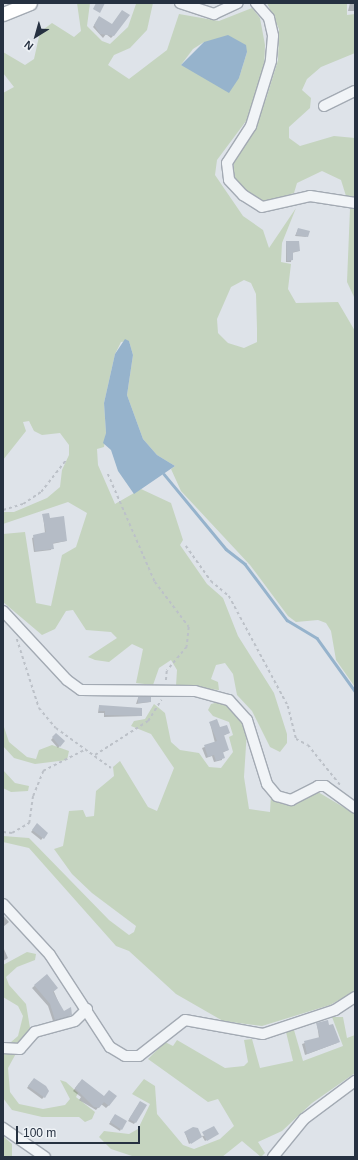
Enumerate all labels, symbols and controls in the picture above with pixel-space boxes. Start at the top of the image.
north arrow [16,16,56,56]
text: N [22,38,36,53]
scale bar [18,1118,142,1144]
text: 100 m [23,1126,56,1140]

